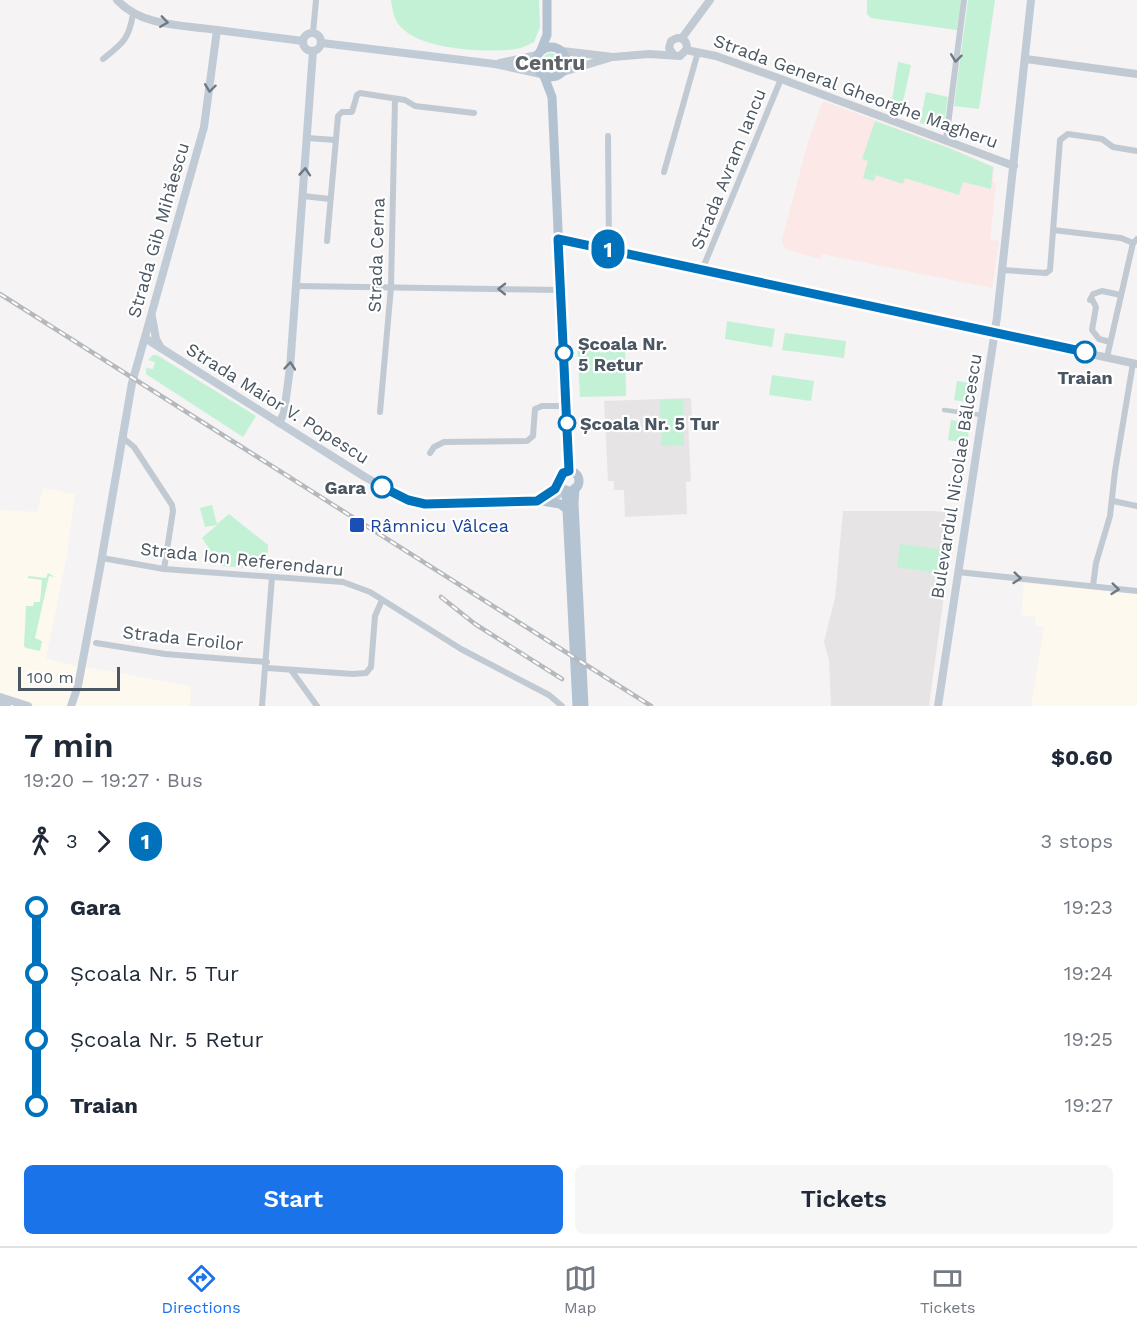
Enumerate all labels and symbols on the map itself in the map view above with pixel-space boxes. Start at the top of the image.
one-way arrow [160,15,169,27]
street label: Strada General Gheorghe Magheru [711,30,1001,152]
district label: Centru [515,50,585,75]
one-way arrow [951,53,963,63]
one-way arrow [205,83,217,92]
street label: Strada Avram Iancu [686,85,770,253]
street label: Strada Gib Mihăescu [123,140,193,320]
one-way arrow [298,167,311,176]
street label: Strada Cerna [364,197,388,313]
line badge: 1 [588,230,628,268]
one-way arrow [498,283,507,295]
place label: Școala Nr. 5 Retur [578,333,667,375]
street label: Strada Maior V. Popescu [183,338,373,468]
marker: Traian [1074,341,1096,363]
marker: Școala Nr. 5 Retur [555,344,573,362]
street label: Bulevardul Nicolae Bălcescu [926,352,986,600]
one-way arrow [283,362,296,371]
place label: Traian [1057,367,1113,388]
place label: Școala Nr. 5 Tur [580,413,720,434]
marker: Școala Nr. 5 Tur [558,414,576,432]
marker: Gara [371,476,393,498]
place label: Gara [325,477,367,498]
place label: Râmnicu Vâlcea [370,515,509,536]
marker: Râmnicu Vâlcea [348,516,366,534]
street label: Strada Ion Referendaru [139,538,345,580]
one-way arrow [1012,571,1021,584]
one-way arrow [1110,582,1119,595]
street label: Strada Eroilor [122,621,244,655]
scale bar [18,664,120,692]

